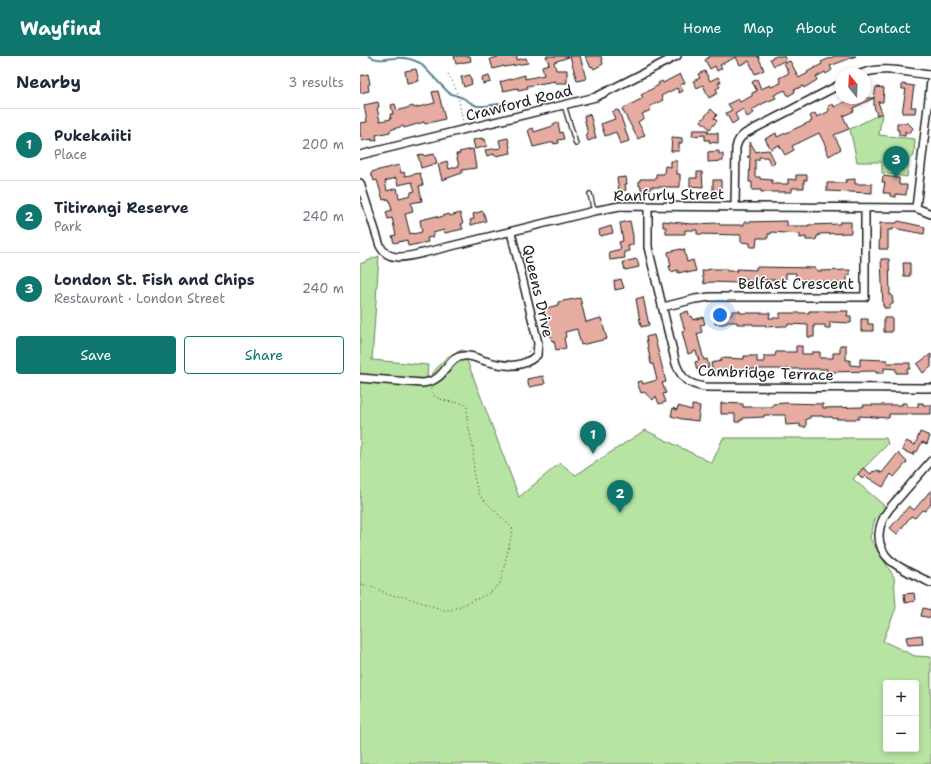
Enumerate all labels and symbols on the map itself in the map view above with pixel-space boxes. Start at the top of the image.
north arrow [835,68,871,104]
street label: Crawford Road [463,80,575,126]
pin: 3 [883,146,909,179]
street label: Ranfurly Street [613,184,725,206]
street label: Queens Drive [518,243,558,339]
street label: Belfast Crescent [738,274,854,294]
your location [710,305,730,325]
street label: Cambridge Terrace [698,361,834,385]
pin: 1 [580,421,606,454]
pin: 2 [607,480,633,513]

